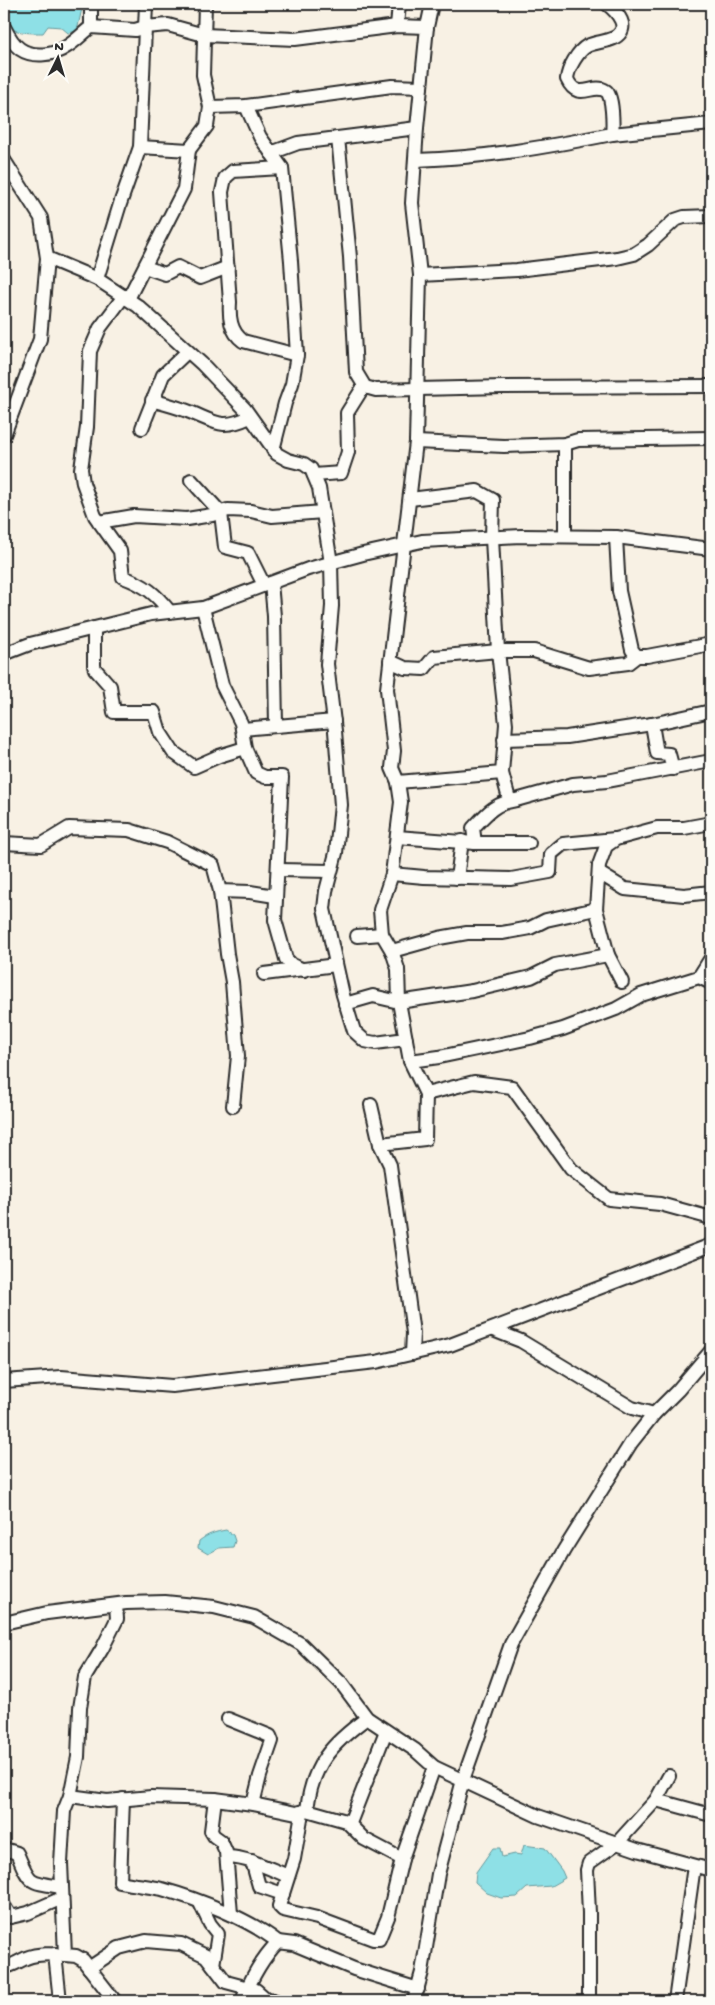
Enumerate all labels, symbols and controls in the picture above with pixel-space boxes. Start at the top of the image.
north arrow [32,32,82,82]
text: N [54,39,64,56]

